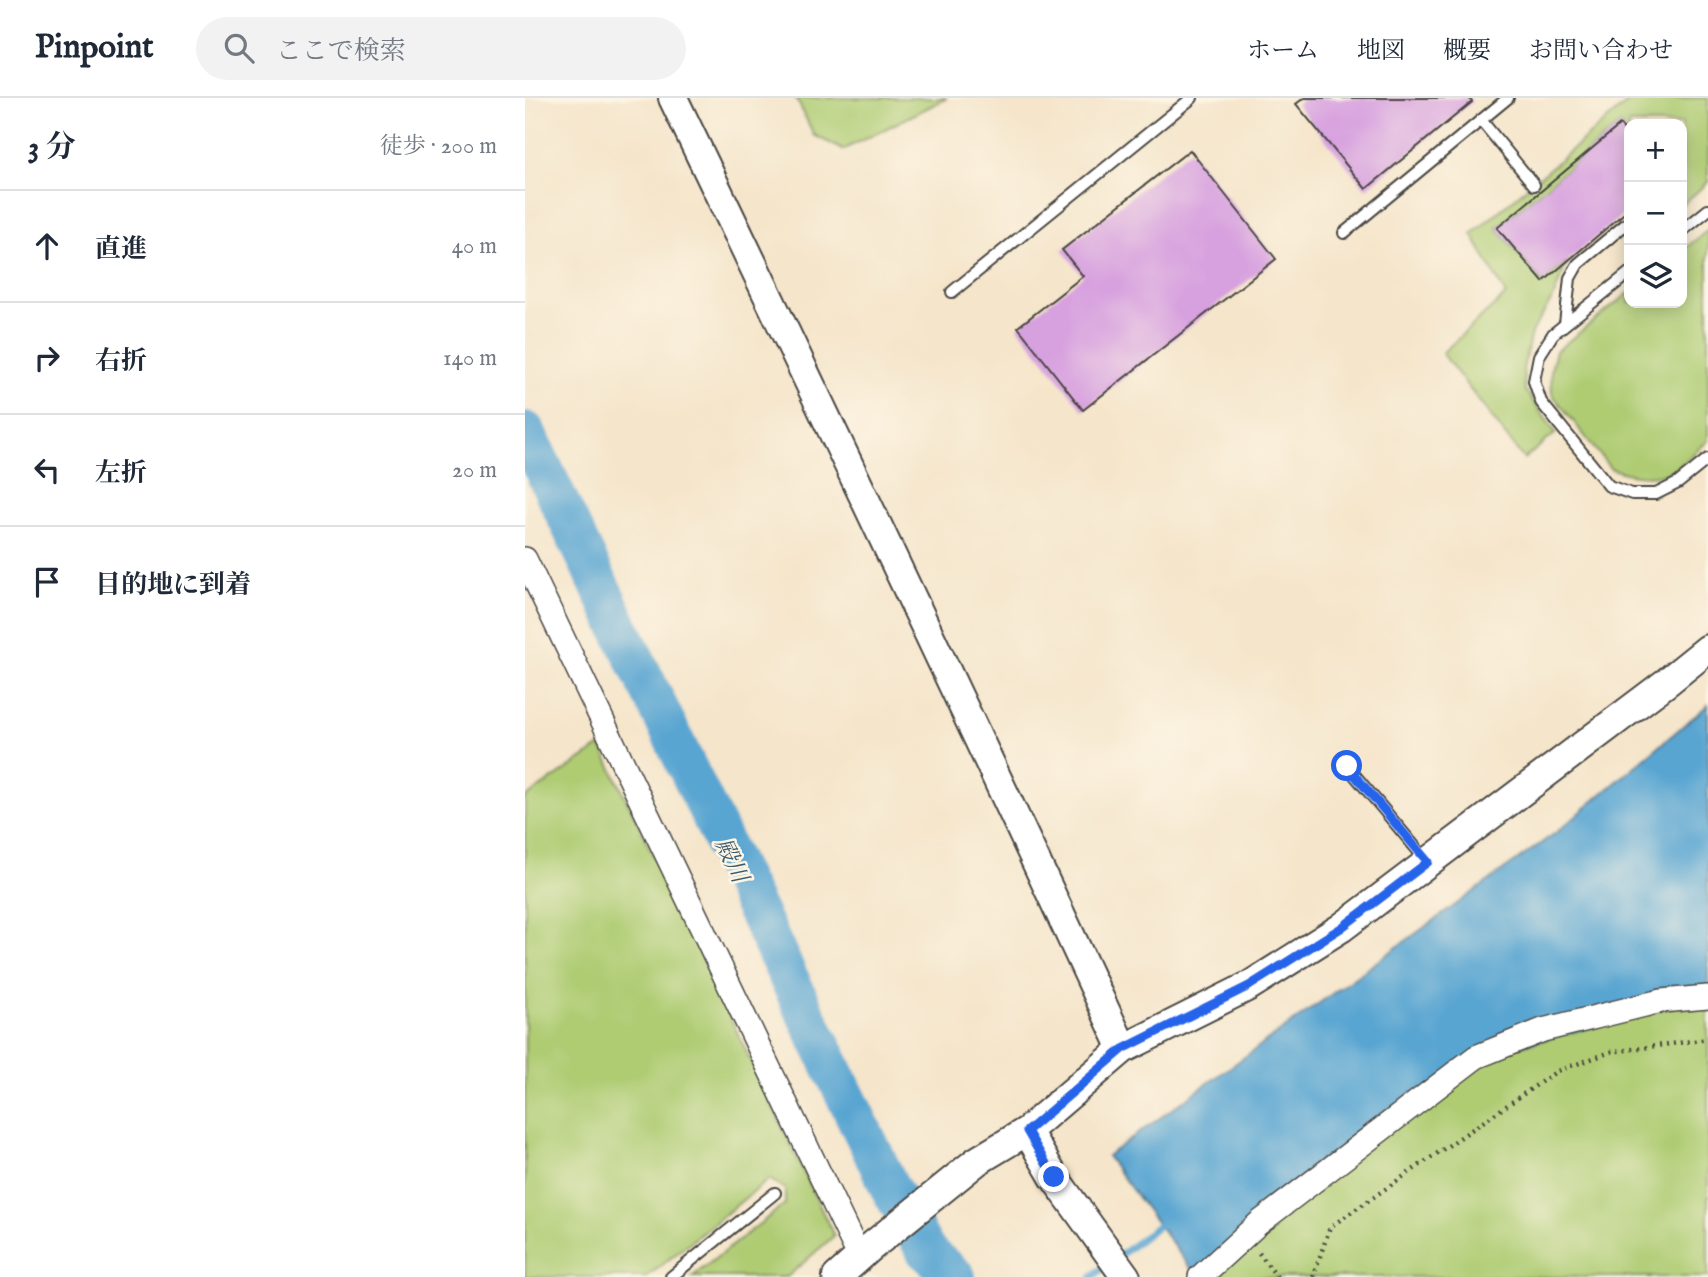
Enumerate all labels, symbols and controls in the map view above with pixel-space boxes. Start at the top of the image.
search box [196,17,686,80]
text: Pinpoint [35,27,154,69]
icon: search [220,29,258,67]
text: ここで検索 [276,35,406,68]
text: ホーム [1247,36,1319,67]
text: 地図 [1357,36,1405,67]
text: 概要 [1443,36,1491,67]
text: お問い合わせ [1529,36,1673,67]
map controls [1624,119,1687,308]
button: + [1624,119,1687,182]
text: 3 分 [28,129,76,167]
text: 徒歩 · 200 m [380,132,497,161]
button: − [1624,182,1687,245]
icon: ahead [28,227,66,265]
text: 40 m [452,232,497,261]
text: 直進 [95,233,147,266]
button: layers [1624,245,1687,308]
icon: right [28,339,66,377]
text: 140 m [443,344,497,373]
text: 右折 [95,345,147,378]
icon: left [28,451,66,489]
text: 20 m [452,456,497,485]
text: 左折 [95,457,147,490]
icon: arrive [28,563,66,601]
text: 目的地に到着 [95,569,251,602]
route start [1331,750,1362,781]
water label: 殿川 [708,834,755,890]
route end [1038,1161,1069,1192]

